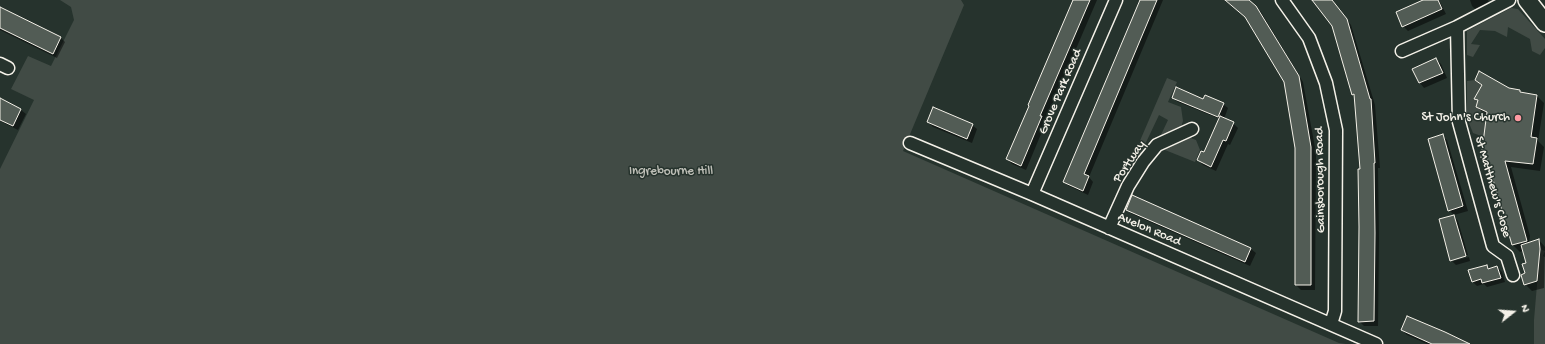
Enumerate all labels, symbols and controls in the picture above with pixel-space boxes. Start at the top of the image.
street label: Grove Park Road [1036,47,1086,137]
place label: St John's Church [1421,110,1510,126]
marker: St John's Church [1513,113,1523,123]
street label: Gainsborough Road [1312,127,1330,233]
street label: St Matthew's Close [1470,135,1514,239]
street label: Portway [1110,138,1150,186]
park label: Ingrebourne Hill [629,164,713,180]
street label: Avelon Road [1115,210,1183,250]
north arrow [1493,292,1533,332]
text: N [1518,303,1531,314]

